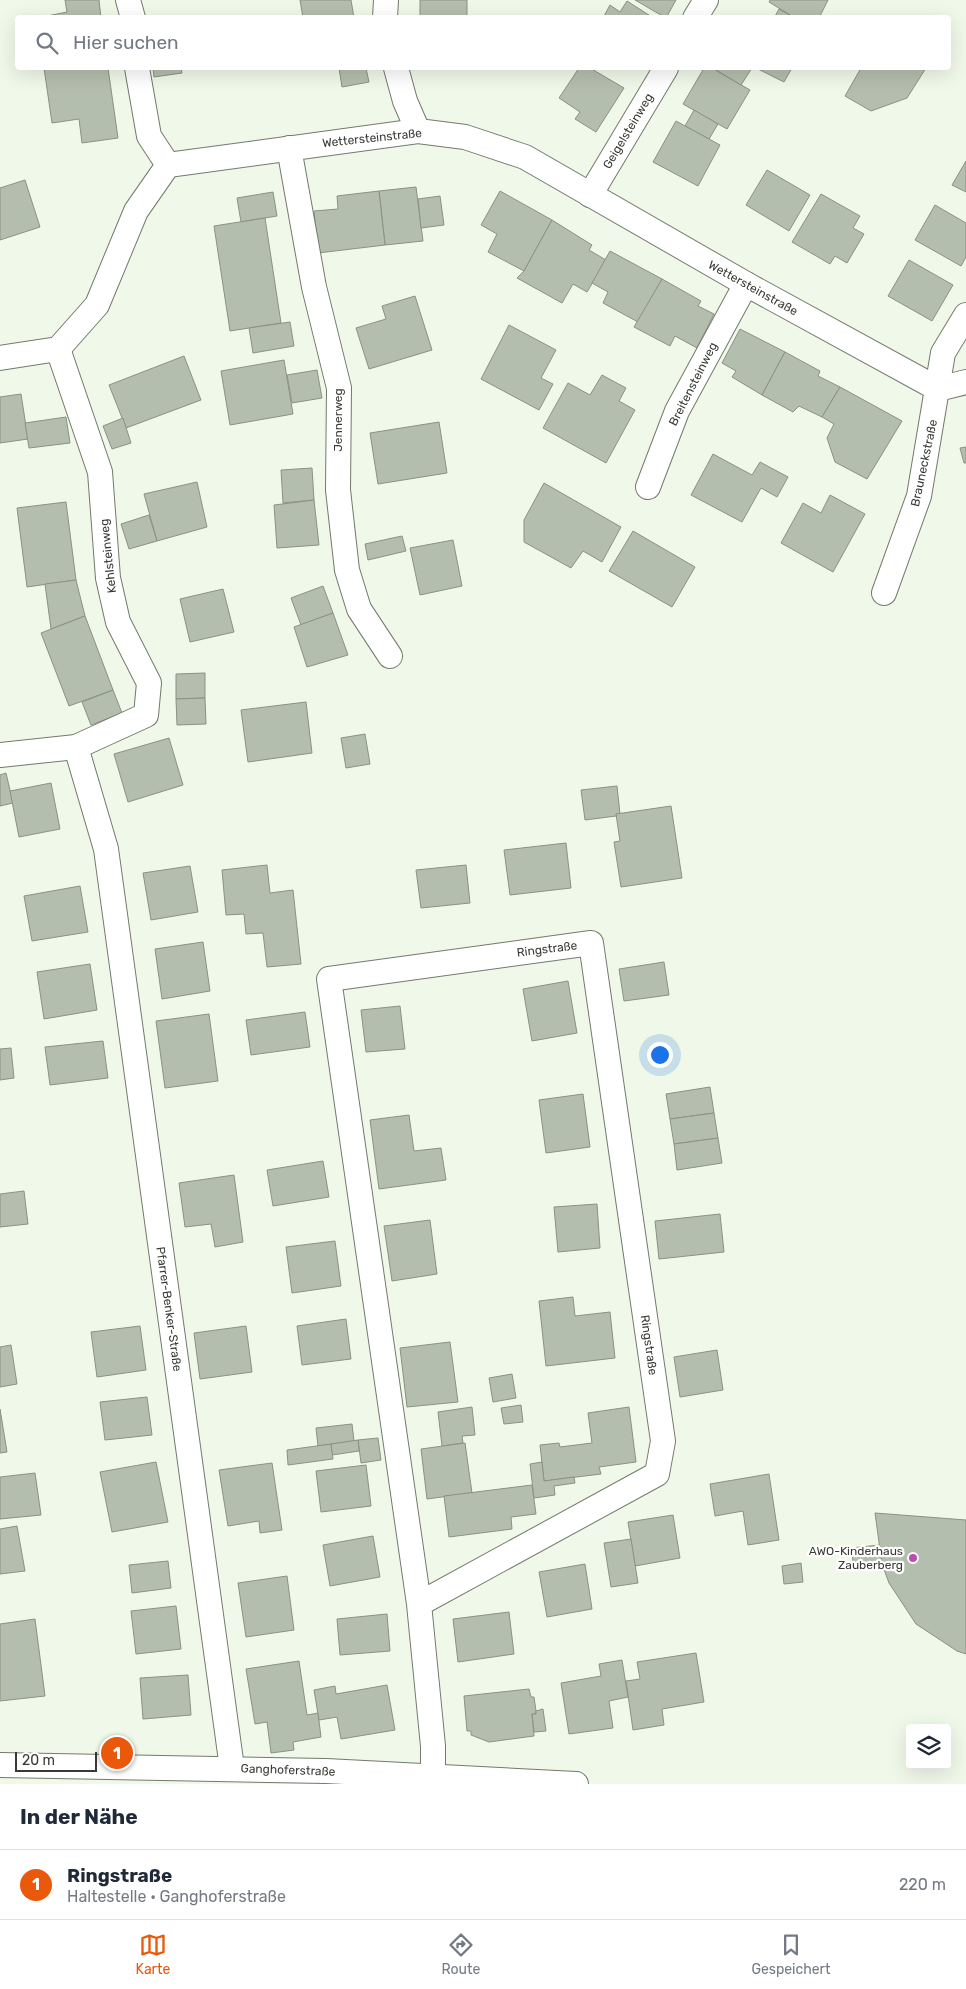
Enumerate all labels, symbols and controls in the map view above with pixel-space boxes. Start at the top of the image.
search box [15,15,951,70]
icon: search [33,29,61,57]
text: Hier suchen [73,31,179,54]
street label: Geigelsteinweg [600,91,656,171]
street label: Wettersteinstraße [321,126,423,150]
street label: Wettersteinstraße [706,258,800,319]
street label: Breitensteinweg [666,340,720,428]
street label: Jennerweg [331,388,345,452]
street label: Brauneckstraße [908,418,940,508]
street label: Kehlsteinweg [97,518,119,594]
street label: Ringstraße [516,938,578,960]
your location [647,1042,673,1068]
street label: Pfarrer-Benker-Straße [153,1246,185,1373]
street label: Ringstraße [638,1314,660,1376]
place label: AWO-Kinderhaus Zauberberg [809,1544,903,1572]
marker: AWO-Kinderhaus Zauberberg [907,1552,919,1564]
map controls [906,1724,951,1769]
button: layers [906,1724,951,1769]
pin: 1 [101,1734,133,1772]
scale bar [15,1749,98,1772]
text: 20 m [22,1752,55,1769]
street label: Ganghoferstraße [240,1761,336,1779]
text: In der Nähe [20,1804,138,1829]
text: Ringstraße [67,1864,172,1887]
text: 1 [32,1875,40,1894]
text: 220 m [899,1875,946,1894]
text: Haltestelle · Ganghoferstraße [67,1887,286,1906]
tab: Karte [136,1931,170,1978]
tab: Route [441,1931,480,1978]
tab: Gespeichert [751,1931,830,1978]

